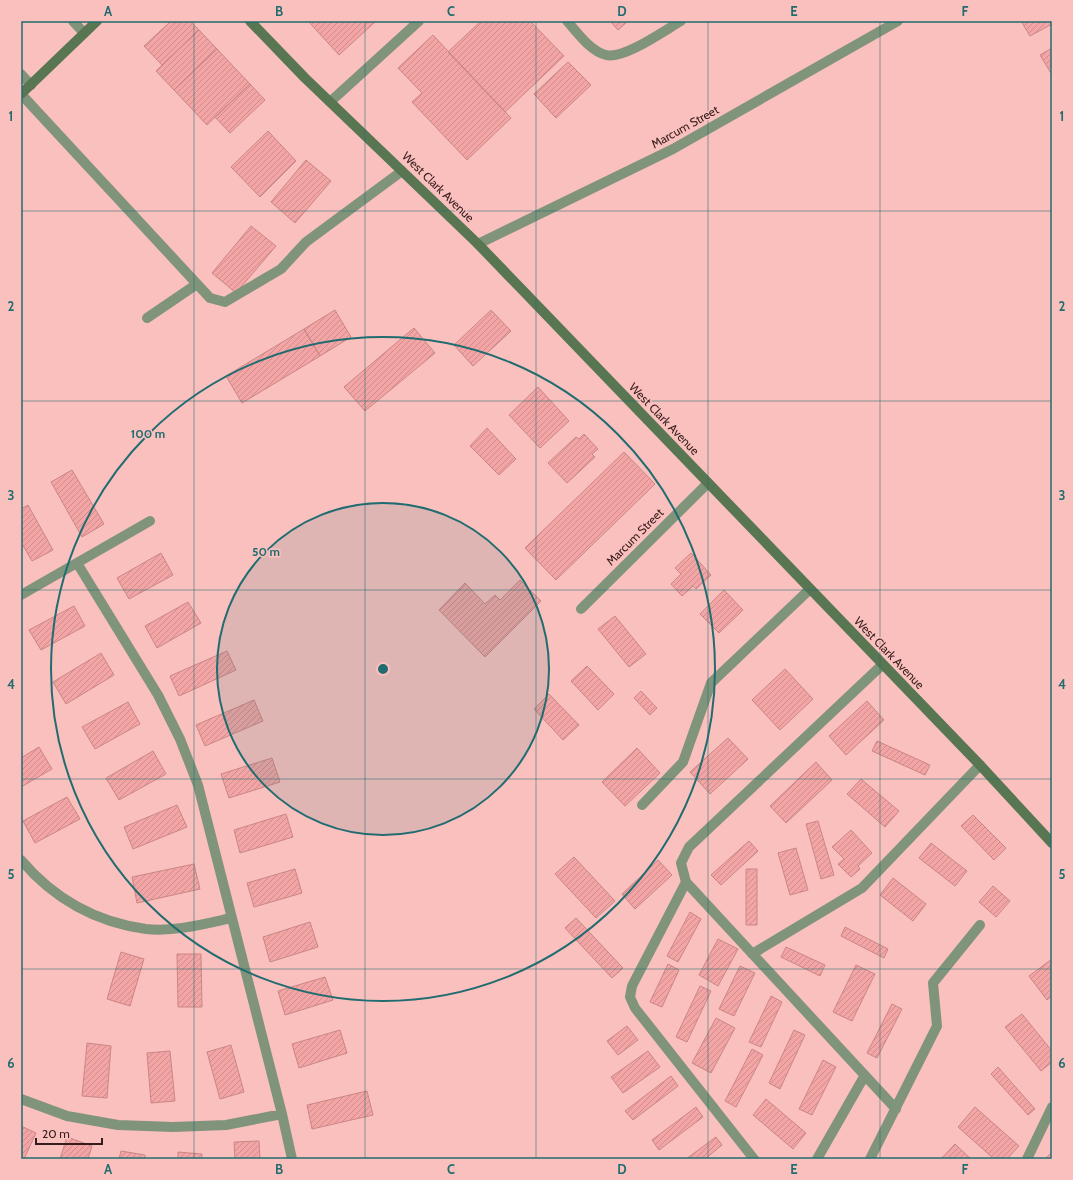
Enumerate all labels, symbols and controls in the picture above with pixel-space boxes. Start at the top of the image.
text: A [104,3,113,19]
text: B [275,3,283,19]
text: C [447,3,455,19]
text: D [617,3,627,19]
text: E [790,3,798,19]
text: F [962,3,969,19]
street label: Marcum Street [648,102,721,151]
text: 1 [9,108,13,124]
text: 1 [1060,108,1064,124]
street label: West Clark Avenue [399,148,478,225]
text: 2 [8,298,15,314]
text: 2 [1059,298,1066,314]
street label: West Clark Avenue [626,379,703,458]
text: 100 m [131,426,165,441]
text: 3 [7,487,15,503]
text: 3 [1058,487,1066,503]
street label: Marcum Street [603,505,666,568]
text: 50 m [252,544,280,559]
street label: West Clark Avenue [851,613,928,692]
centre of rings [376,662,390,676]
text: 4 [7,676,15,692]
text: 4 [1058,676,1066,692]
text: 5 [8,866,15,882]
text: 5 [1059,866,1066,882]
text: 6 [7,1055,15,1071]
text: 6 [1058,1055,1066,1071]
scale bar [36,1120,102,1146]
text: 20 m [42,1126,70,1141]
text: A [104,1161,113,1177]
text: B [275,1161,283,1177]
text: C [447,1161,455,1177]
text: D [617,1161,627,1177]
text: E [790,1161,798,1177]
text: F [962,1161,969,1177]

